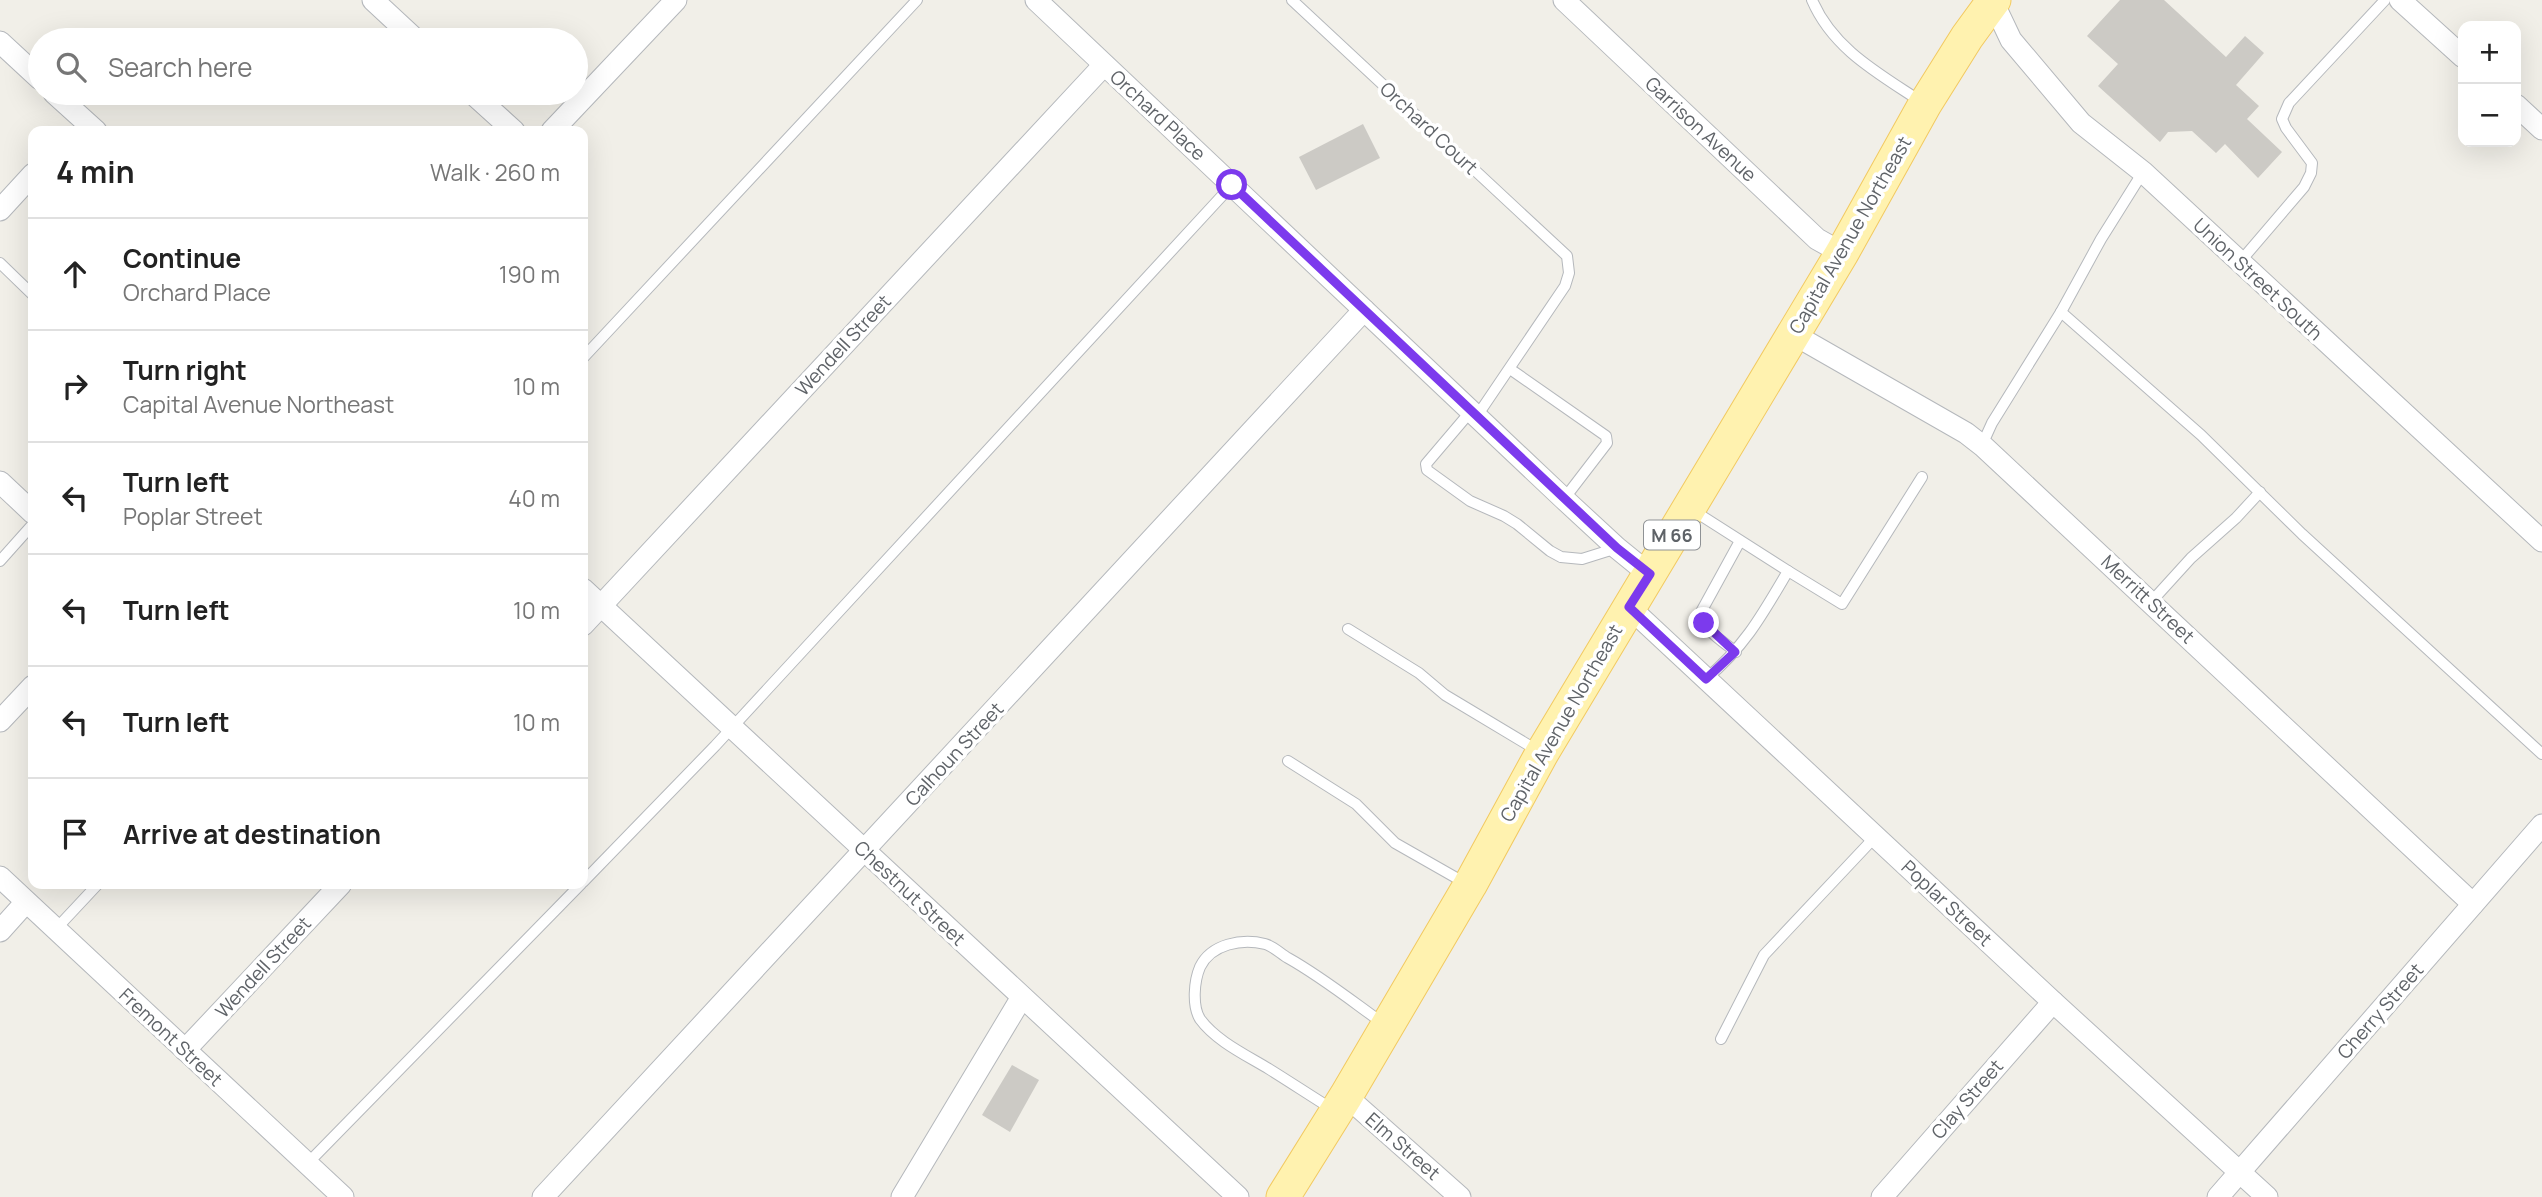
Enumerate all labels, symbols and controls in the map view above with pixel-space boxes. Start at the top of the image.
map controls [2458,21,2521,147]
button: + [2458,21,2521,84]
search box [28,28,588,105]
icon: search [52,48,90,86]
text: Search here [108,49,253,85]
street label: Orchard Place [1104,64,1212,166]
street label: Garrison Avenue [1640,71,1762,187]
street label: Orchard Court [1374,76,1484,180]
button: − [2458,84,2521,147]
street label: Capital Avenue Northeast [1783,131,1917,339]
text: 4 min [56,151,134,192]
text: Walk · 260 m [430,156,560,188]
route start [1216,169,1247,200]
street label: Union Street South [2188,212,2328,346]
text: Continue [123,240,241,276]
icon: ahead [56,255,94,293]
text: 190 m [499,258,560,290]
text: Orchard Place [123,276,271,308]
street label: Wendell Street [789,289,897,401]
text: Turn right [123,352,247,388]
icon: right [56,367,94,405]
text: 10 m [513,370,560,402]
text: Capital Avenue Northeast [123,388,394,420]
text: Turn left [123,464,230,500]
icon: left [56,479,94,517]
text: 40 m [508,482,560,514]
text: Poplar Street [123,500,263,532]
road number: M 66 [1644,520,1700,550]
street label: Merritt Street [2096,549,2200,649]
icon: left [56,591,94,629]
text: Turn left [123,592,230,628]
text: 10 m [513,594,560,626]
route end [1688,607,1719,638]
street label: Capital Avenue Northeast [1494,619,1628,827]
street label: Calhoun Street [899,696,1009,812]
icon: left [56,703,94,741]
text: Turn left [123,704,230,740]
text: 10 m [513,706,560,738]
icon: arrive [56,815,94,853]
text: Arrive at destination [123,816,381,852]
street label: Chestnut Street [849,835,971,951]
street label: Poplar Street [1896,854,1998,952]
street label: Wendell Street [209,911,317,1023]
street label: Cherry Street [2331,957,2429,1065]
street label: Fremont Street [114,982,228,1092]
street label: Clay Street [1925,1054,2009,1144]
street label: Elm Street [1360,1106,1446,1186]

